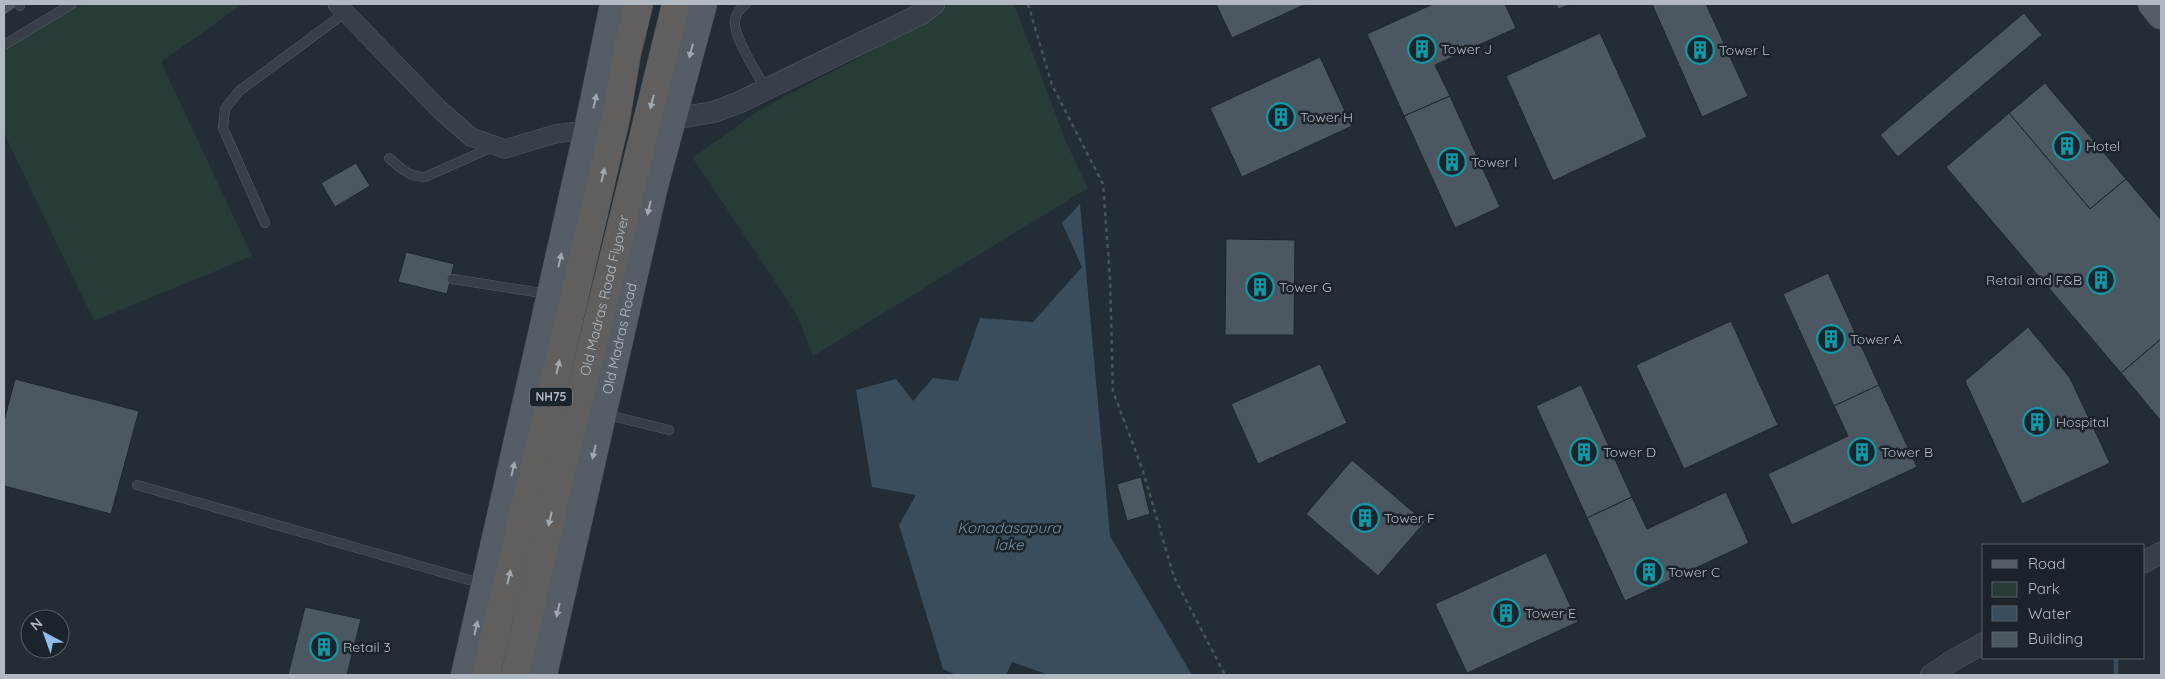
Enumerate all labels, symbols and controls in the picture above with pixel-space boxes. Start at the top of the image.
building icon: Tower J [1407,34,1437,64]
building icon: Tower L [1685,35,1715,65]
place label: Tower J [1441,40,1492,58]
place label: Tower L [1719,41,1770,59]
one-way arrow [686,43,694,58]
one-way arrow [591,93,599,108]
one-way arrow [647,95,655,110]
building icon: Tower H [1266,102,1296,132]
place label: Tower H [1300,108,1353,126]
building icon: Hotel [2052,131,2082,161]
place label: Hotel [2086,137,2120,155]
building icon: Tower I [1437,147,1467,177]
place label: Tower I [1471,153,1517,171]
one-way arrow [599,167,607,182]
one-way arrow [645,200,653,215]
street label: Old Madras Road Flyover [576,213,632,377]
one-way arrow [556,251,564,267]
building icon: Retail and F&B [2086,265,2116,295]
place label: Retail and F&B [1986,271,2082,289]
building icon: Tower G [1245,272,1275,302]
place label: Tower G [1279,278,1332,296]
street label: Old Madras Road [599,282,641,396]
building icon: Tower A [1816,324,1846,354]
place label: Tower A [1850,330,1902,348]
one-way arrow [554,360,562,375]
road number: NH75 [530,388,572,407]
building icon: Hospital [2022,407,2052,437]
place label: Hospital [2056,413,2109,431]
building icon: Tower D [1569,437,1599,467]
building icon: Tower B [1847,437,1877,467]
place label: Tower D [1603,443,1656,461]
place label: Tower B [1881,443,1933,461]
one-way arrow [590,444,598,459]
one-way arrow [509,462,517,477]
building icon: Tower F [1350,503,1380,533]
place label: Tower F [1384,509,1435,527]
one-way arrow [546,512,554,527]
water label: Konadasapura lake [957,518,1062,554]
legend [1982,544,2145,659]
text: Road [2028,554,2065,573]
building icon: Tower C [1634,557,1664,587]
place label: Tower C [1668,563,1720,581]
one-way arrow [505,569,513,584]
text: Park [2028,579,2060,598]
building icon: Tower E [1491,598,1521,628]
one-way arrow [554,603,562,618]
place label: Tower E [1525,604,1576,622]
text: Water [2028,604,2071,623]
north arrow [20,609,70,659]
text: N [27,614,46,634]
one-way arrow [472,620,480,635]
text: Building [2028,629,2083,648]
building icon: Retail 3 [309,632,339,662]
place label: Retail 3 [343,638,391,656]

